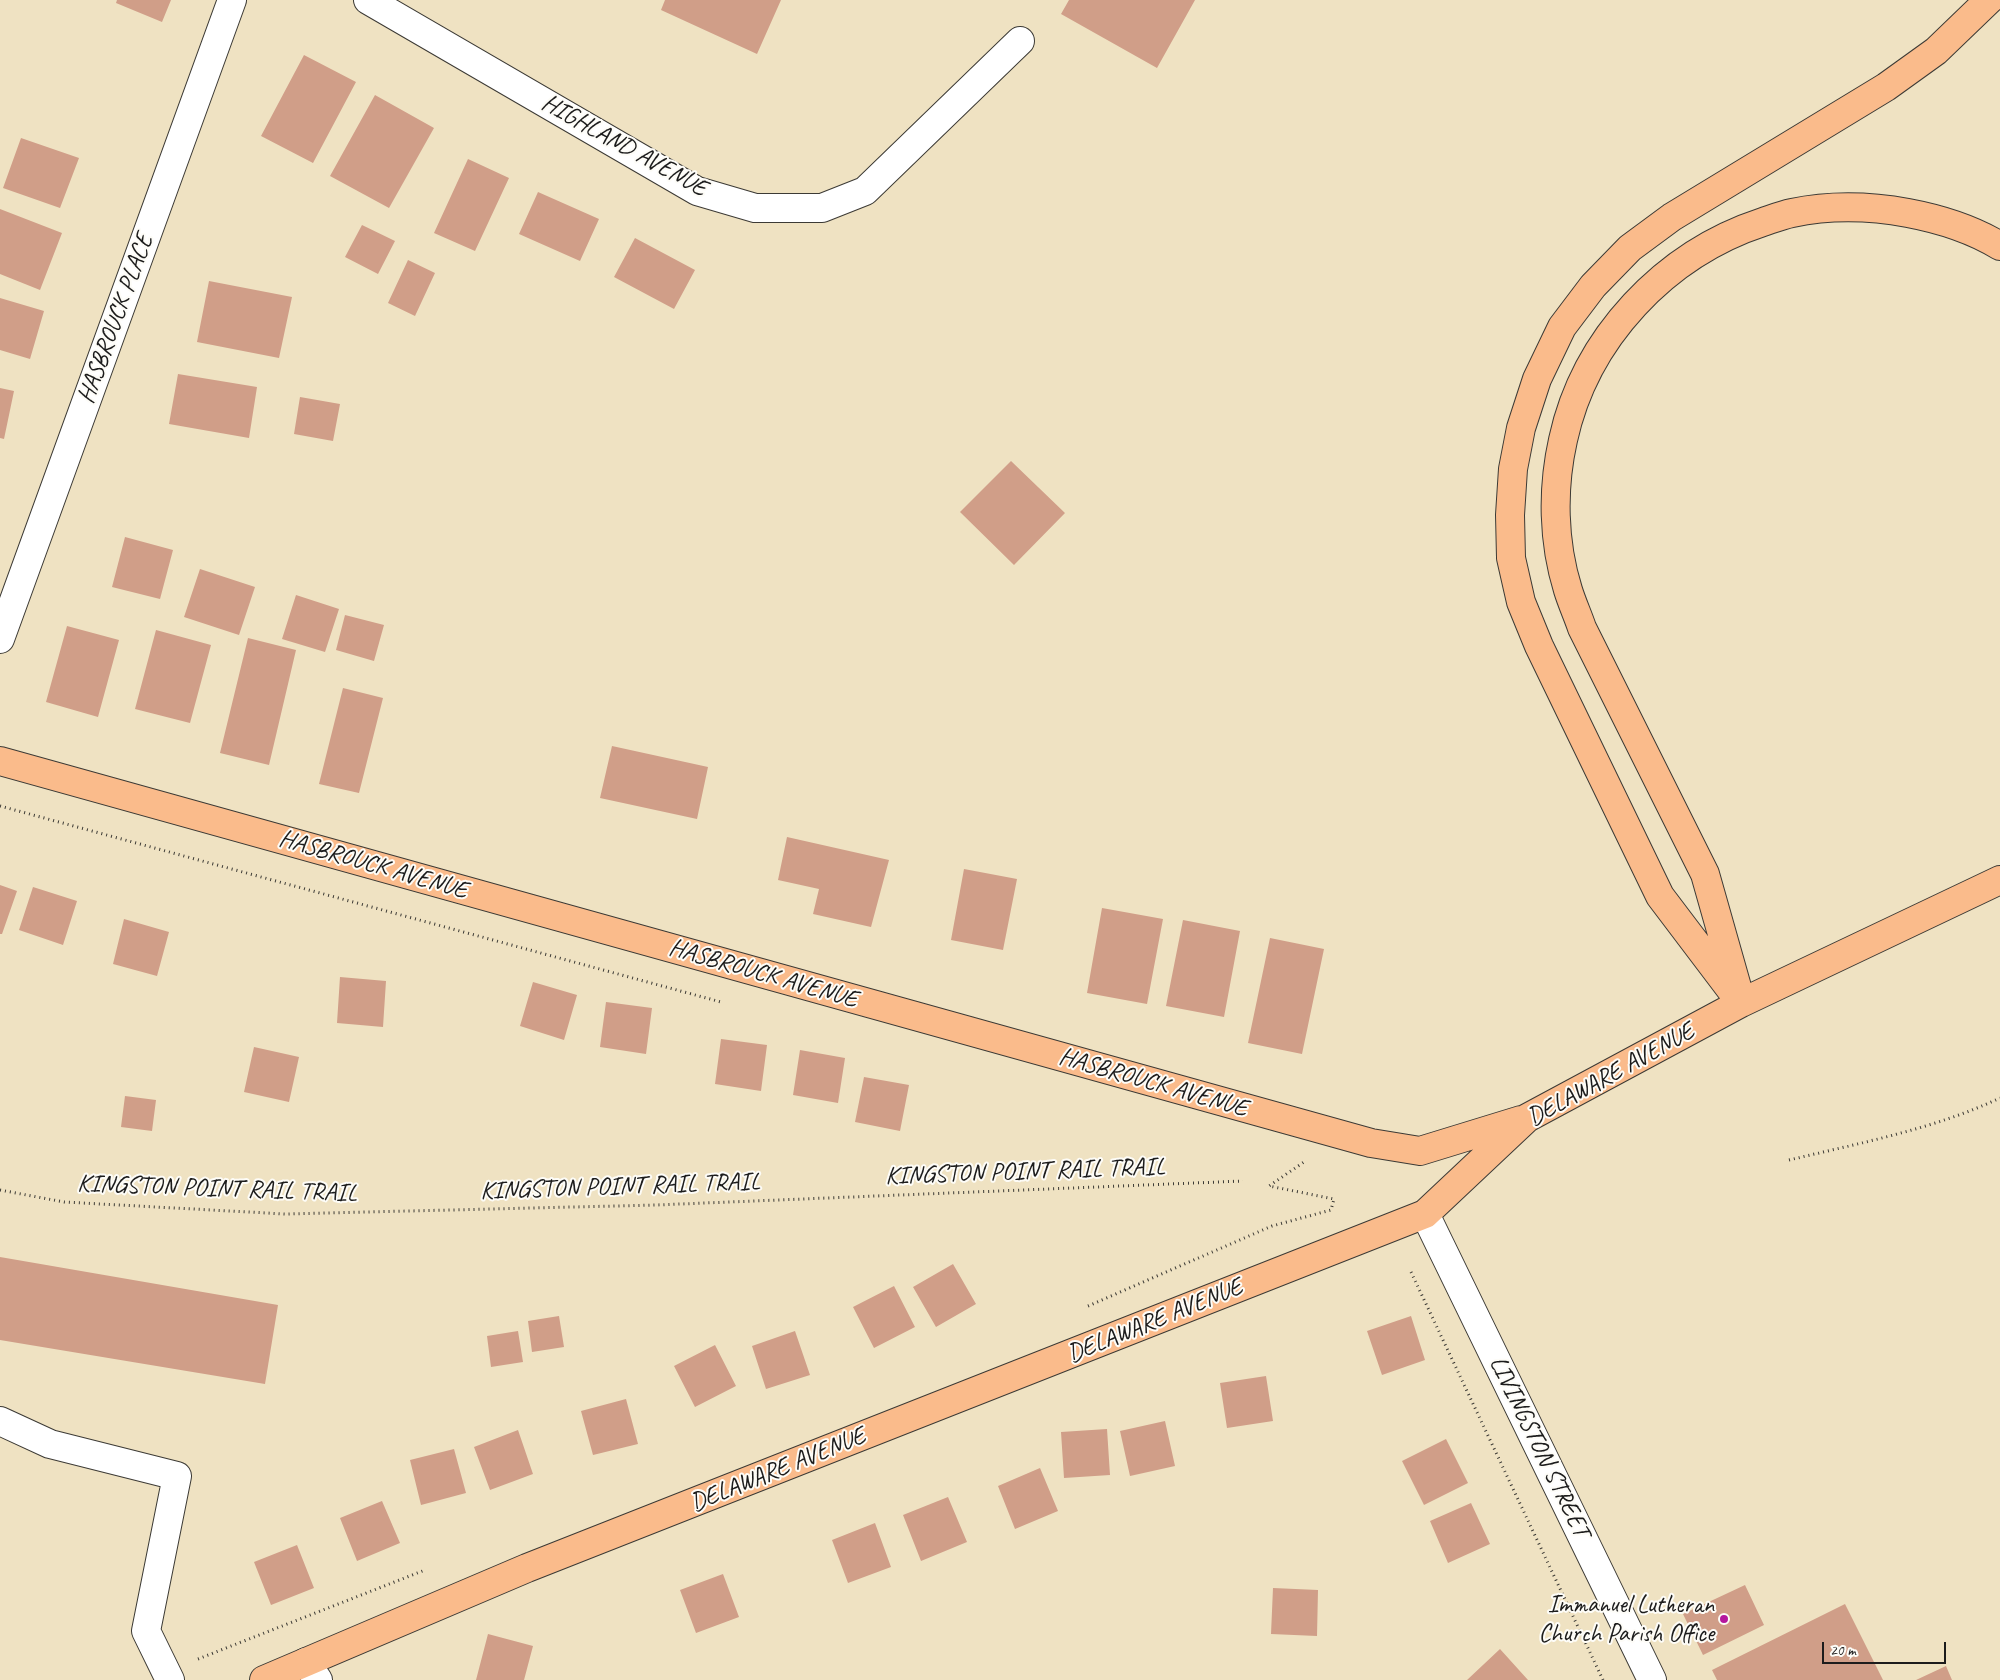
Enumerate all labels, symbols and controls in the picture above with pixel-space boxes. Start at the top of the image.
street label: HIGHLAND AVENUE [536,88,712,204]
street label: HASBROUCK PLACE [72,230,160,408]
street label: HASBROUCK AVENUE [275,824,471,906]
street label: HASBROUCK AVENUE [665,933,861,1015]
street label: DELAWARE AVENUE [1522,1017,1700,1133]
street label: HASBROUCK AVENUE [1055,1042,1251,1124]
street label: KINGSTON POINT RAIL TRAIL [885,1152,1165,1192]
street label: KINGSTON POINT RAIL TRAIL [480,1167,760,1207]
street label: KINGSTON POINT RAIL TRAIL [77,1169,357,1209]
street label: DELAWARE AVENUE [1063,1272,1247,1370]
street label: LIVINGSTON STREET [1482,1351,1596,1543]
street label: DELAWARE AVENUE [686,1421,870,1519]
place label: Immanuel Lutheran Church Parish Office [1539,1590,1714,1649]
marker: Immanuel Lutheran Church Parish Office [1718,1613,1730,1625]
scale bar [1825,1632,1949,1664]
text: 20 m [1830,1641,1856,1660]

